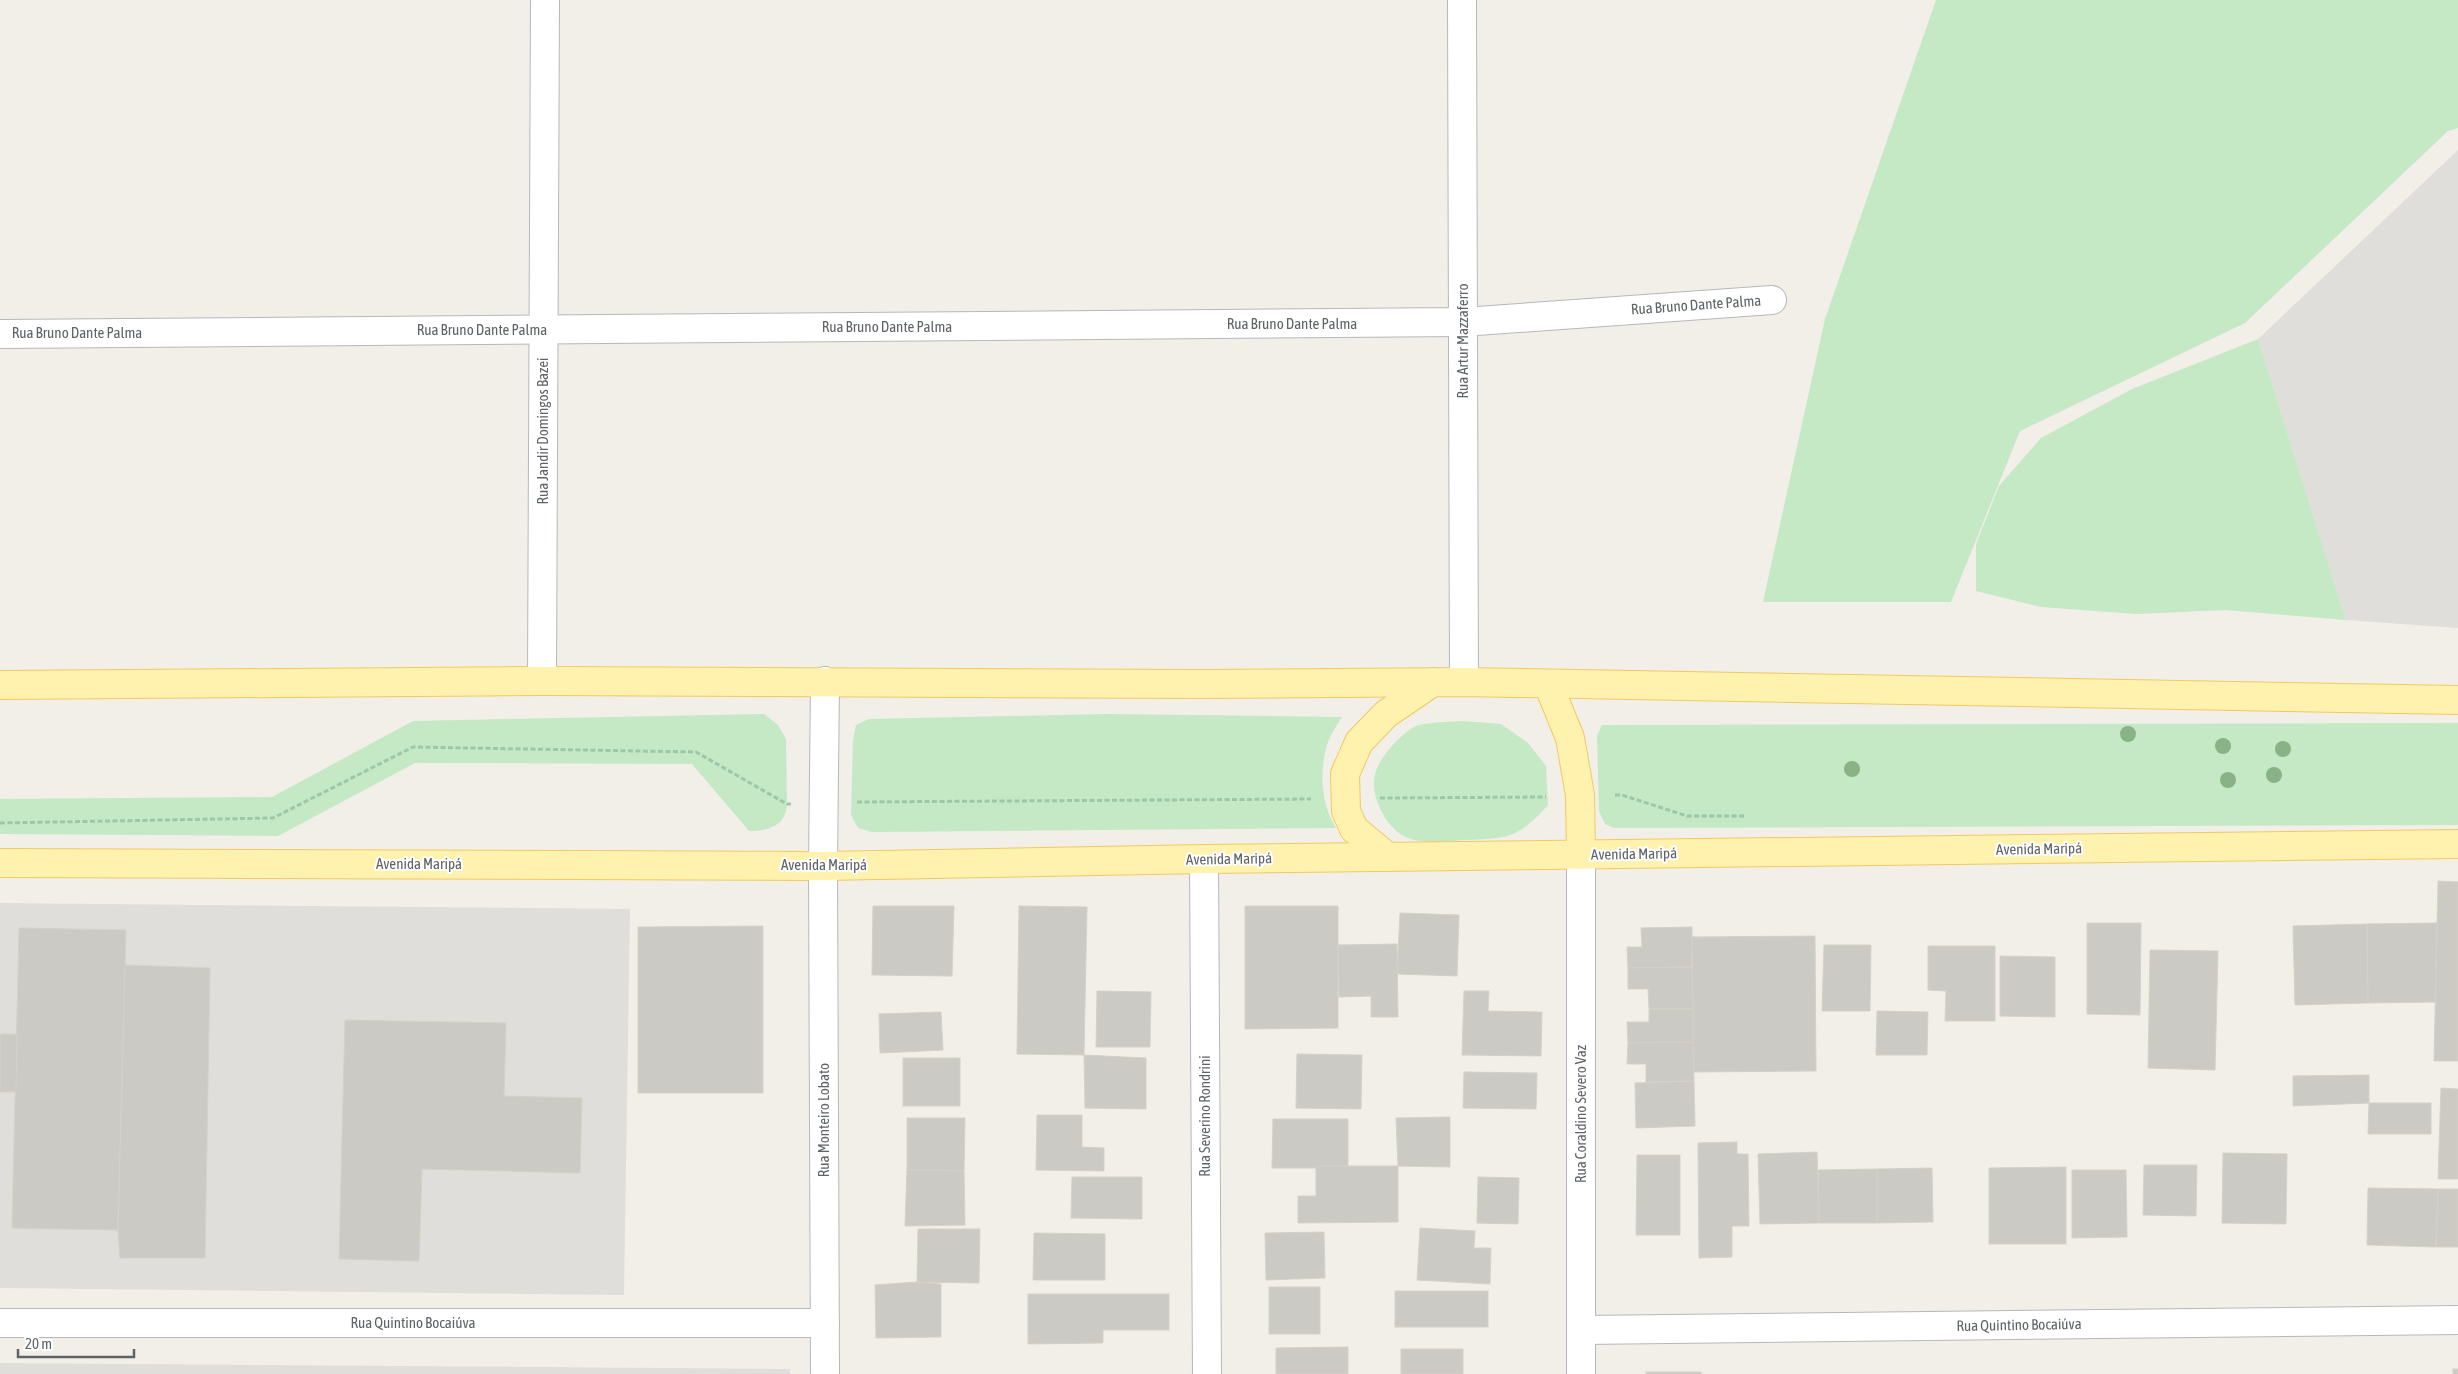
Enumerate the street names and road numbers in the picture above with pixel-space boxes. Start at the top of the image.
street label: Rua Artur Mazzaferro [1454,283,1471,399]
street label: Rua Bruno Dante Palma [1630,291,1762,318]
street label: Rua Bruno Dante Palma [1227,315,1357,332]
street label: Rua Bruno Dante Palma [822,318,952,335]
street label: Rua Bruno Dante Palma [417,321,547,338]
street label: Rua Bruno Dante Palma [12,324,142,341]
street label: Rua Jandir Domingos Bazei [534,358,551,505]
street label: Avenida Maripá [1996,839,2082,858]
street label: Avenida Maripá [1591,844,1677,863]
street label: Avenida Maripá [1186,849,1272,868]
street label: Avenida Maripá [376,855,462,872]
street label: Avenida Maripá [781,856,867,873]
street label: Rua Coraldino Severo Vaz [1572,1044,1589,1183]
street label: Rua Severino Rondrini [1196,1055,1213,1177]
street label: Rua Monteiro Lobato [815,1063,832,1177]
street label: Rua Quintino Bocaiúva [350,1314,476,1331]
street label: Rua Quintino Bocaiúva [1956,1315,2082,1334]

